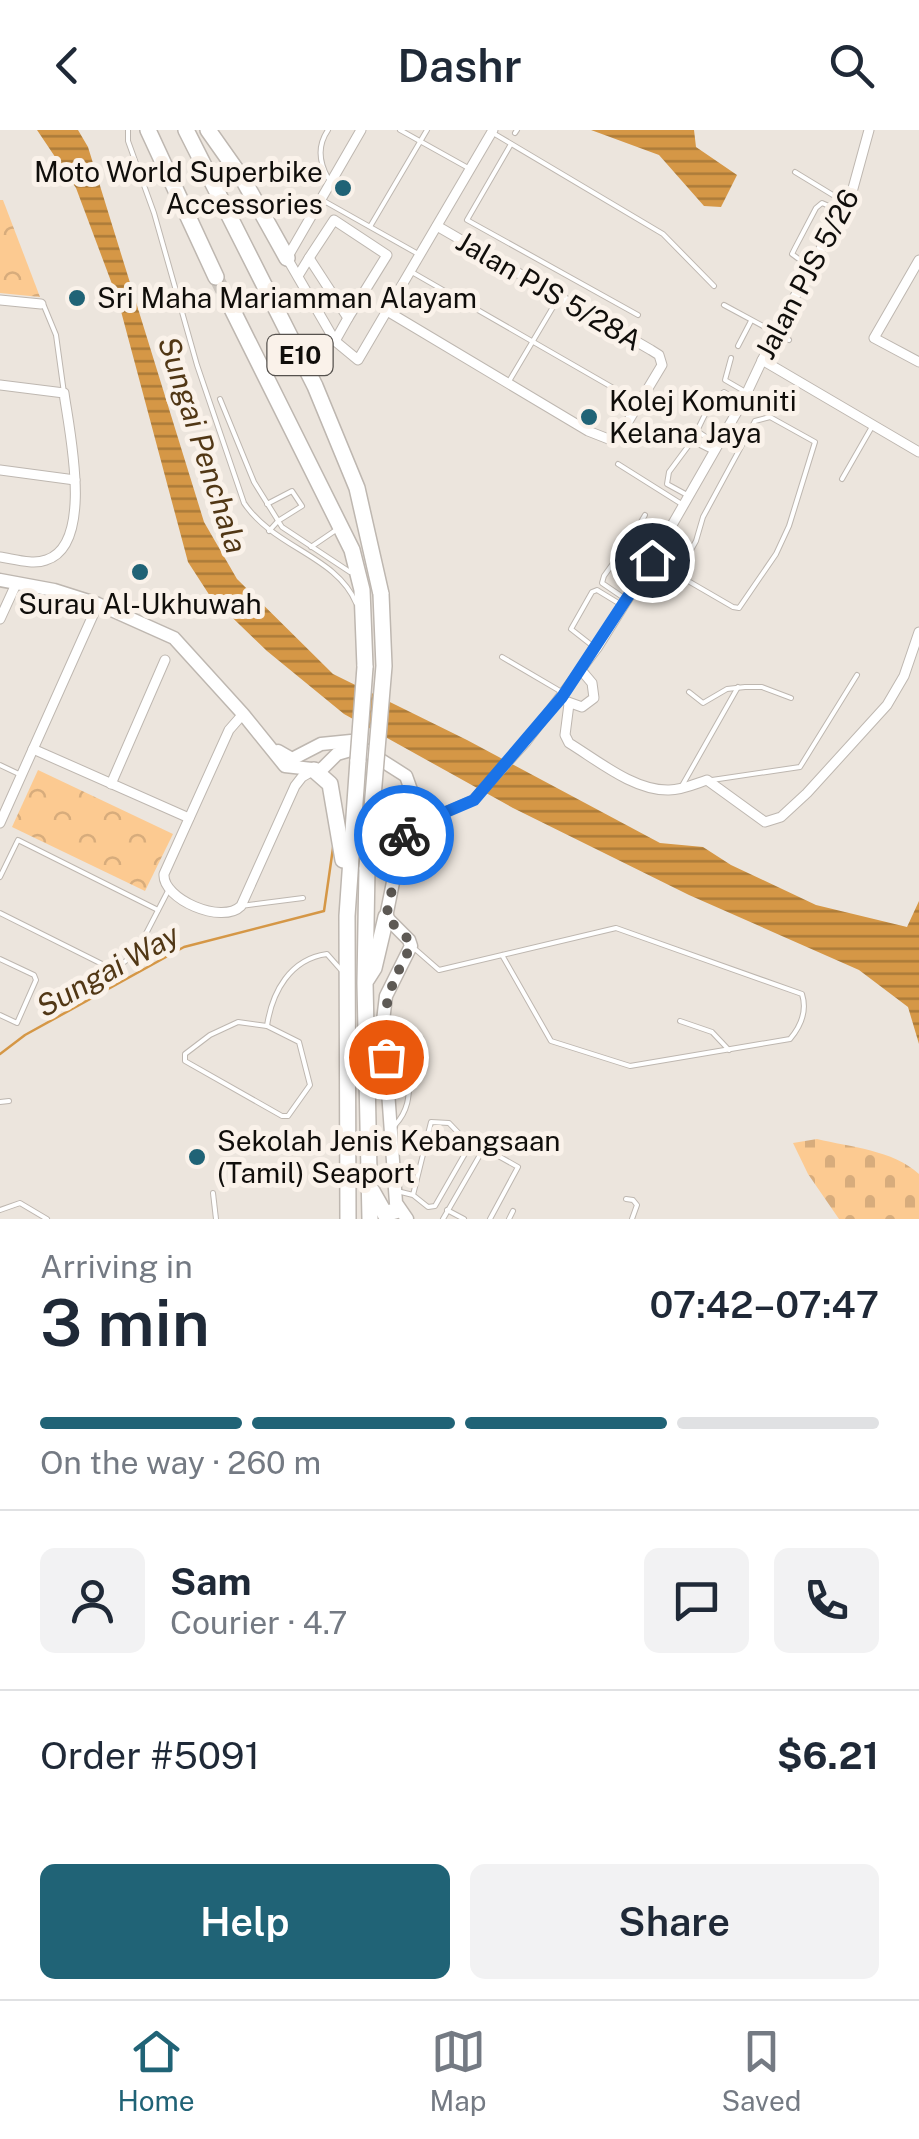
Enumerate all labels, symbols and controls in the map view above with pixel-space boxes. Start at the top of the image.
icon: back [40,38,95,93]
icon: search [824,38,879,93]
text: Dashr [397,39,522,92]
place label: Moto World Superbike Accessories [34,155,323,220]
marker: Moto World Superbike Accessories [332,177,354,199]
street label: Jalan PJS 5/26 [748,183,865,364]
street label: Jalan PJS 5/28A [451,224,648,357]
place label: Sri Maha Mariamman Alayam [97,281,477,314]
marker: Sri Maha Mariamman Alayam [66,287,88,309]
water label: Sungai Penchala [151,332,255,558]
road number: E10 [268,335,332,375]
place label: Kolej Komuniti Kelana Jaya [609,384,797,449]
marker: Kolej Komuniti Kelana Jaya [578,406,600,428]
pin [610,518,695,603]
icon: home [625,533,680,588]
marker: Surau Al-Ukhuwah [129,561,151,583]
place label: Surau Al-Ukhuwah [18,587,262,620]
courier [354,785,454,885]
icon: bike [377,808,432,863]
water label: Sungai Way [30,916,186,1024]
pin [344,1015,429,1100]
icon: bag [359,1030,414,1085]
place label: Sekolah Jenis Kebangsaan (Tamil) Seaport [217,1124,561,1189]
marker: Sekolah Jenis Kebangsaan (Tamil) Seaport [186,1146,208,1168]
text: Arriving in [40,1248,193,1285]
text: 07:42–07:47 [650,1282,879,1327]
text: 3 min [40,1284,210,1361]
text: On the way · 260 m [40,1444,321,1481]
button: person [40,1548,145,1653]
button: chat [644,1548,749,1653]
button: phone [774,1548,879,1653]
text: Sam [170,1559,252,1604]
text: Courier · 4.7 [170,1604,347,1641]
text: Order #5091 [40,1733,260,1778]
text: $6.21 [777,1733,879,1778]
button: Help [40,1864,450,1979]
button: Share [470,1864,879,1979]
tab: Home [117,2024,195,2117]
tab: Map [430,2024,486,2117]
tab: Saved [721,2024,802,2117]

